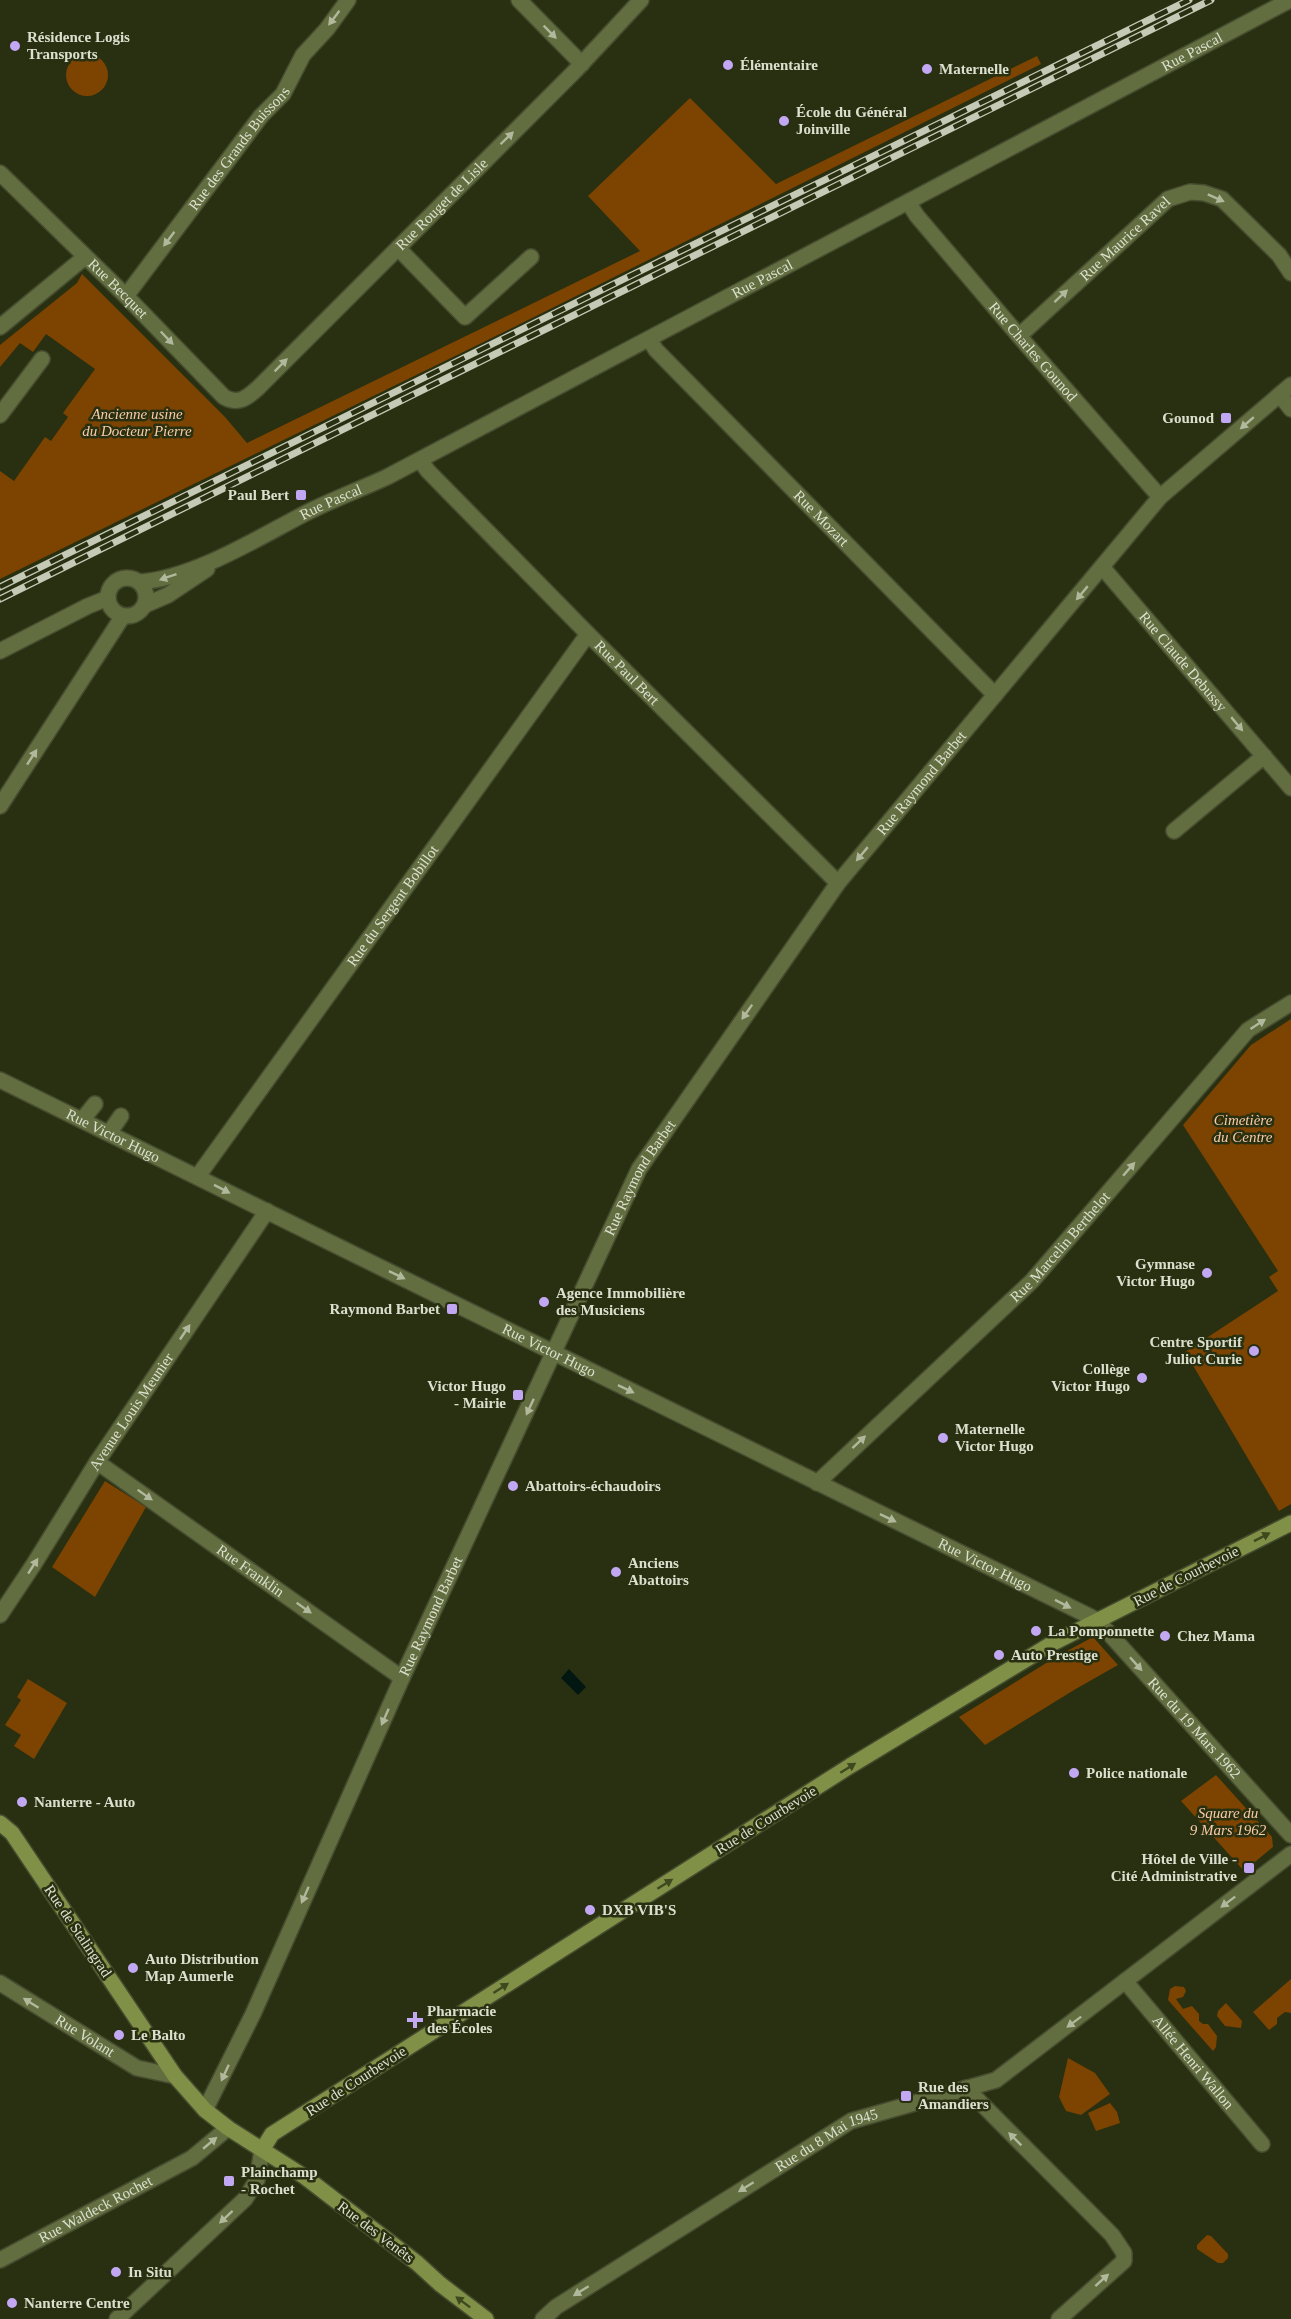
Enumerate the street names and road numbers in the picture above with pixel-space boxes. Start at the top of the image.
street label: Rue Pascal [1159,29,1225,74]
street label: Rue des Grands Buissons [185,85,293,213]
street label: Rue Rouget de Lisle [393,155,491,253]
street label: Rue Maurice Ravel [1077,193,1173,284]
street label: Rue Becquet [85,256,151,322]
street label: Rue Pascal [729,256,795,301]
street label: Rue Charles Gounod [986,299,1081,405]
street label: Rue Pascal [297,481,364,523]
street label: Rue Mozart [791,487,853,550]
street label: Rue Claude Debussy [1136,608,1230,715]
street label: Rue Paul Bert [591,637,663,709]
street label: Rue Raymond Barbet [874,727,970,838]
street label: Rue du Sergent Bobillot [344,841,442,969]
street label: Rue Victor Hugo [64,1106,162,1165]
street label: Rue Raymond Barbet [601,1116,679,1238]
street label: Rue Marcelin Berthelot [1007,1188,1114,1305]
street label: Rue Victor Hugo [500,1321,598,1380]
street label: Avenue Louis Meunier [86,1350,176,1473]
street label: Rue Victor Hugo [936,1535,1035,1595]
street label: Rue Franklin [214,1541,288,1600]
street label: Rue de Courbevoie [1131,1542,1242,1609]
street label: Rue Raymond Barbet [396,1553,466,1679]
street label: Rue du 19 Mars 1962 [1145,1674,1244,1782]
street label: Rue de Courbevoie [713,1782,820,1857]
street label: Rue de Stalingrad [41,1882,115,1980]
street label: Rue Volant [52,2011,118,2061]
street label: Allée Henri Wallon [1149,2012,1237,2112]
street label: Rue de Courbevoie [303,2043,409,2119]
street label: Rue du 8 Mai 1945 [772,2106,880,2175]
street label: Rue Waldeck Rochet [36,2172,156,2246]
street label: Rue des Venêts [335,2198,417,2266]

